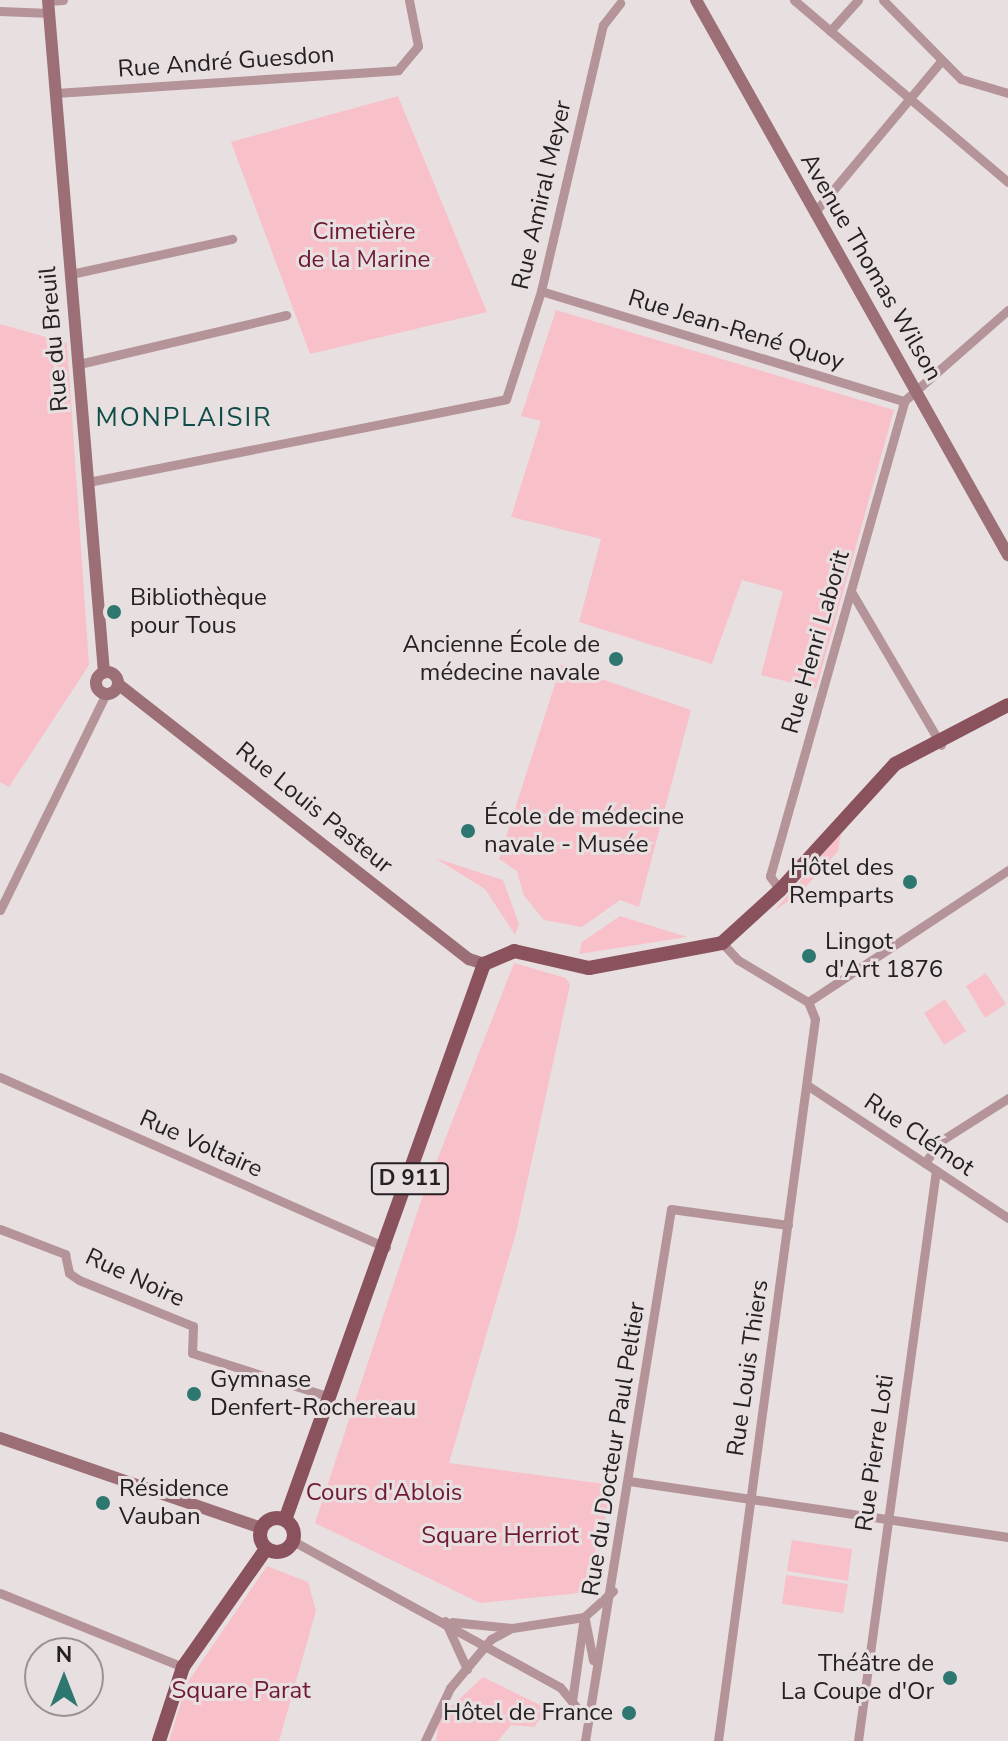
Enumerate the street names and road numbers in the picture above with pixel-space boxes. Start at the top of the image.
street label: Rue André Guesdon [117,40,335,84]
street label: Rue Amiral Meyer [506,98,578,292]
street label: Avenue Thomas Wilson [794,148,948,386]
street label: Rue du Breuil [33,265,75,413]
street label: Rue Jean-René Quoy [625,283,847,377]
street label: Rue Henri Laborit [776,547,856,737]
street label: Rue Louis Pasteur [230,736,398,880]
street label: Rue Clémot [858,1088,980,1182]
street label: Rue Voltaire [135,1104,267,1184]
road number: D 911 [370,1161,450,1197]
street label: Rue Noire [81,1242,189,1314]
street label: Rue Louis Thiers [721,1278,775,1458]
street label: Rue du Docteur Paul Peltier [577,1300,651,1598]
street label: Rue Pierre Loti [850,1373,900,1533]

